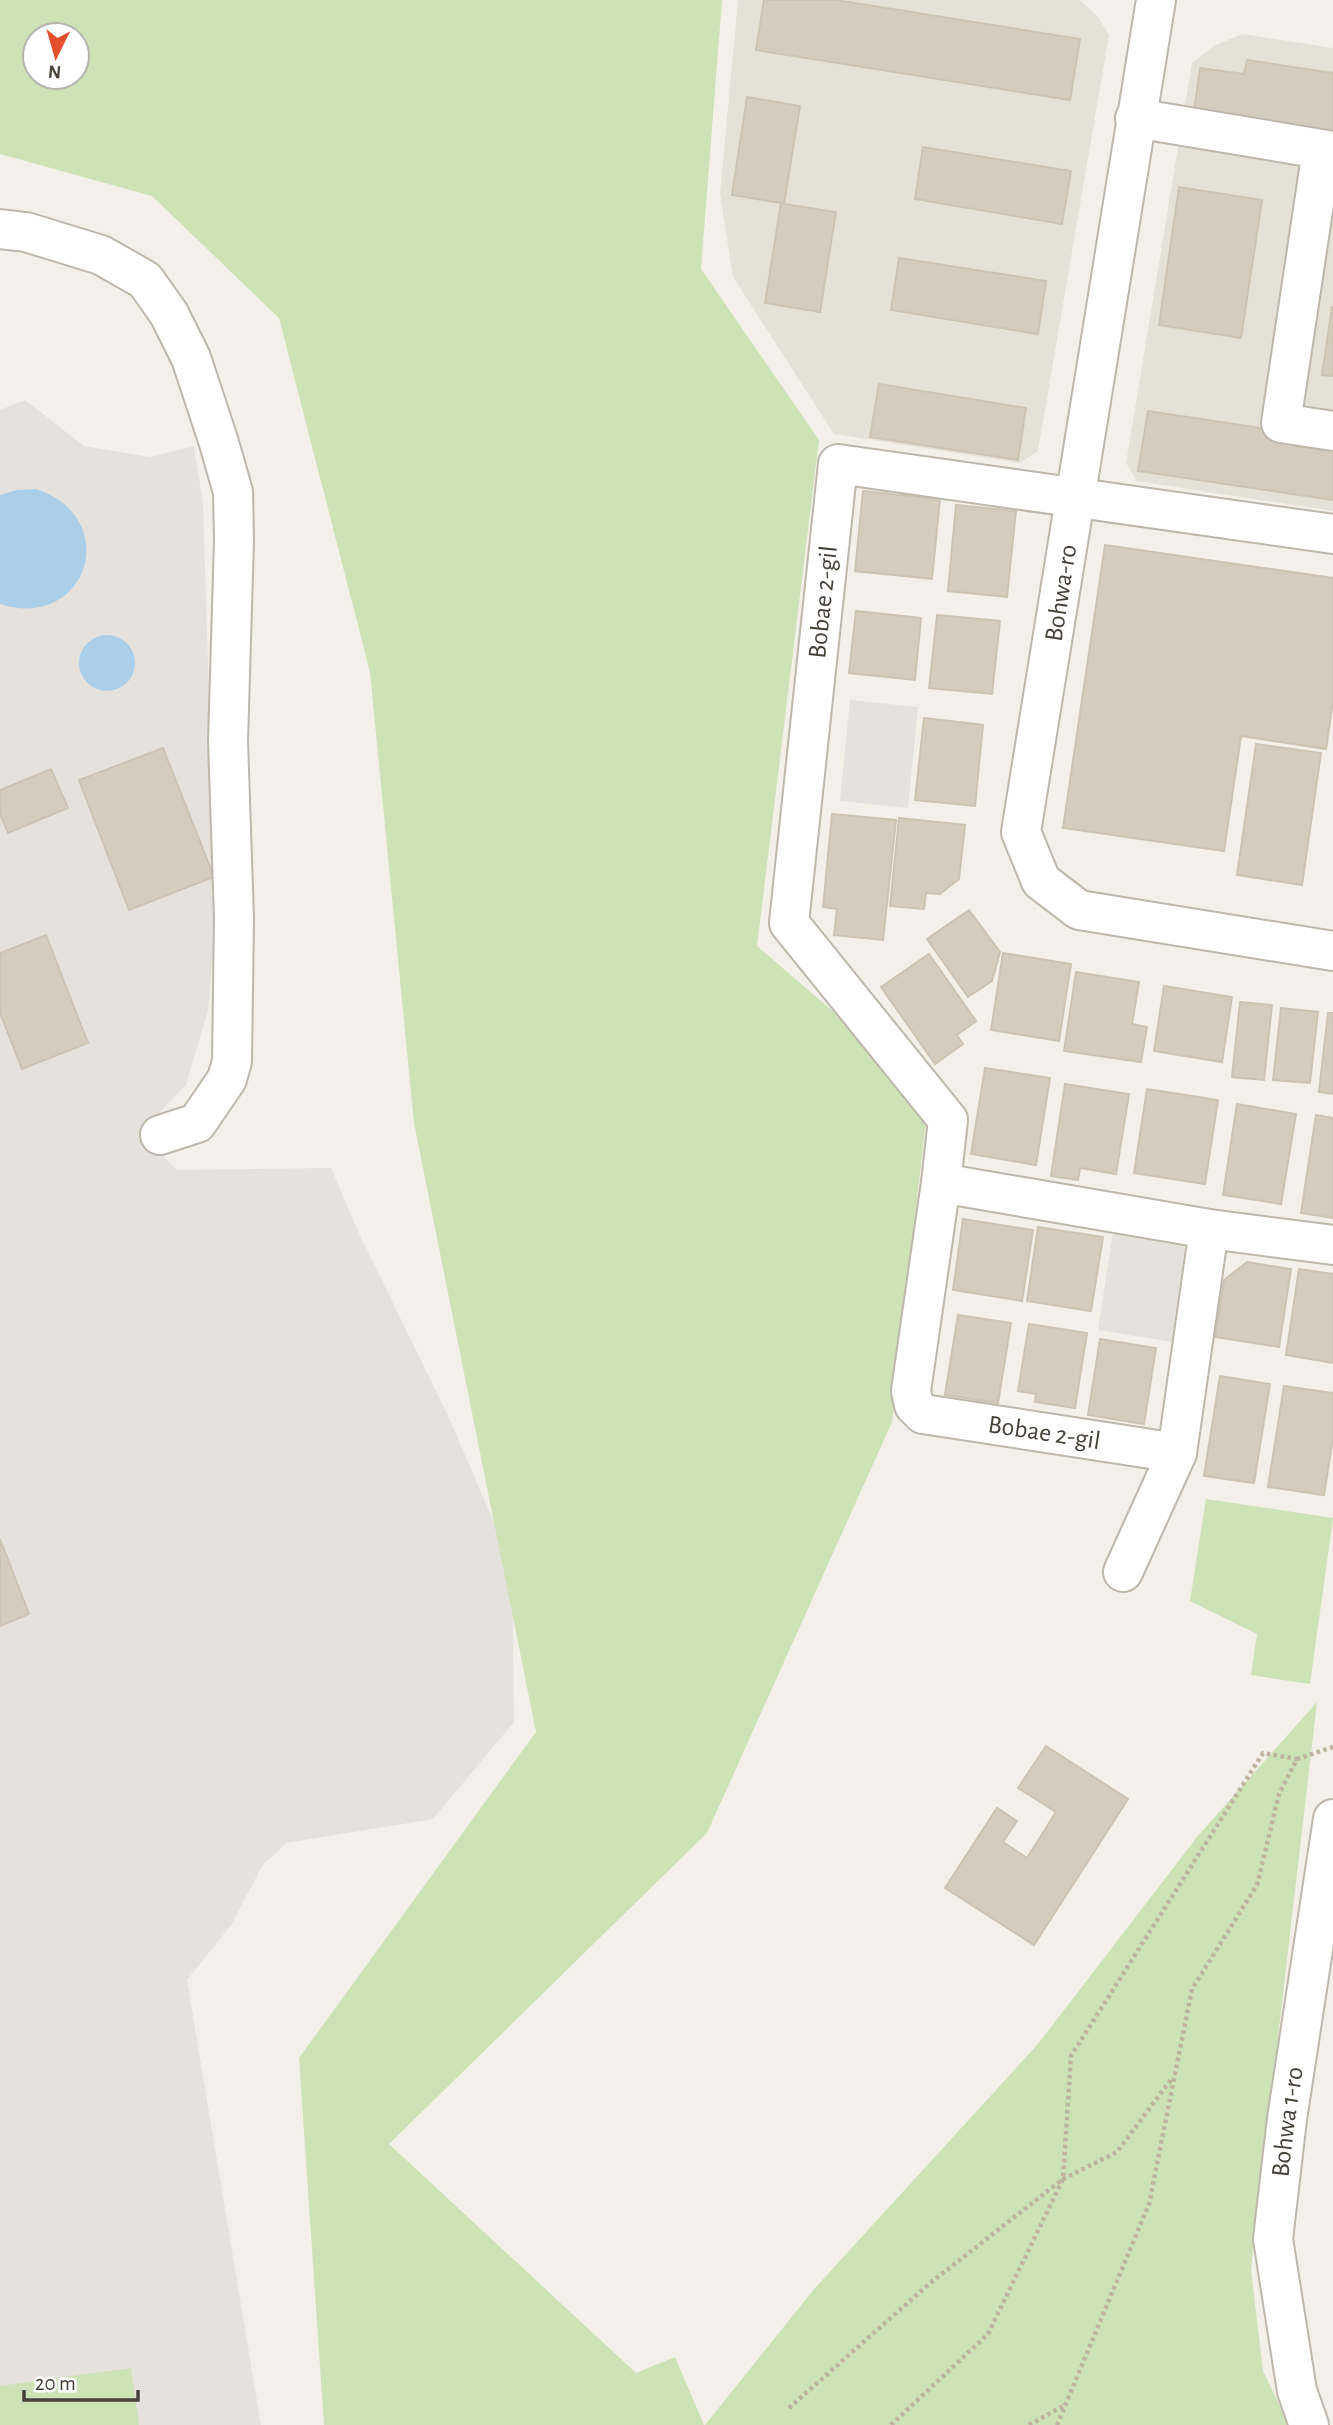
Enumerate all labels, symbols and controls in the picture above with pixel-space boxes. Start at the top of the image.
north arrow [21,21,91,91]
text: N [47,61,62,81]
street label: Bohwa-ro [1041,543,1081,643]
street label: Bobae 2-gil [804,544,842,660]
street label: Bobae 2-gil [986,1411,1102,1454]
street label: Bohwa 1-ro [1267,2065,1308,2178]
scale bar [24,2358,138,2402]
text: 20 m [35,2373,76,2394]

